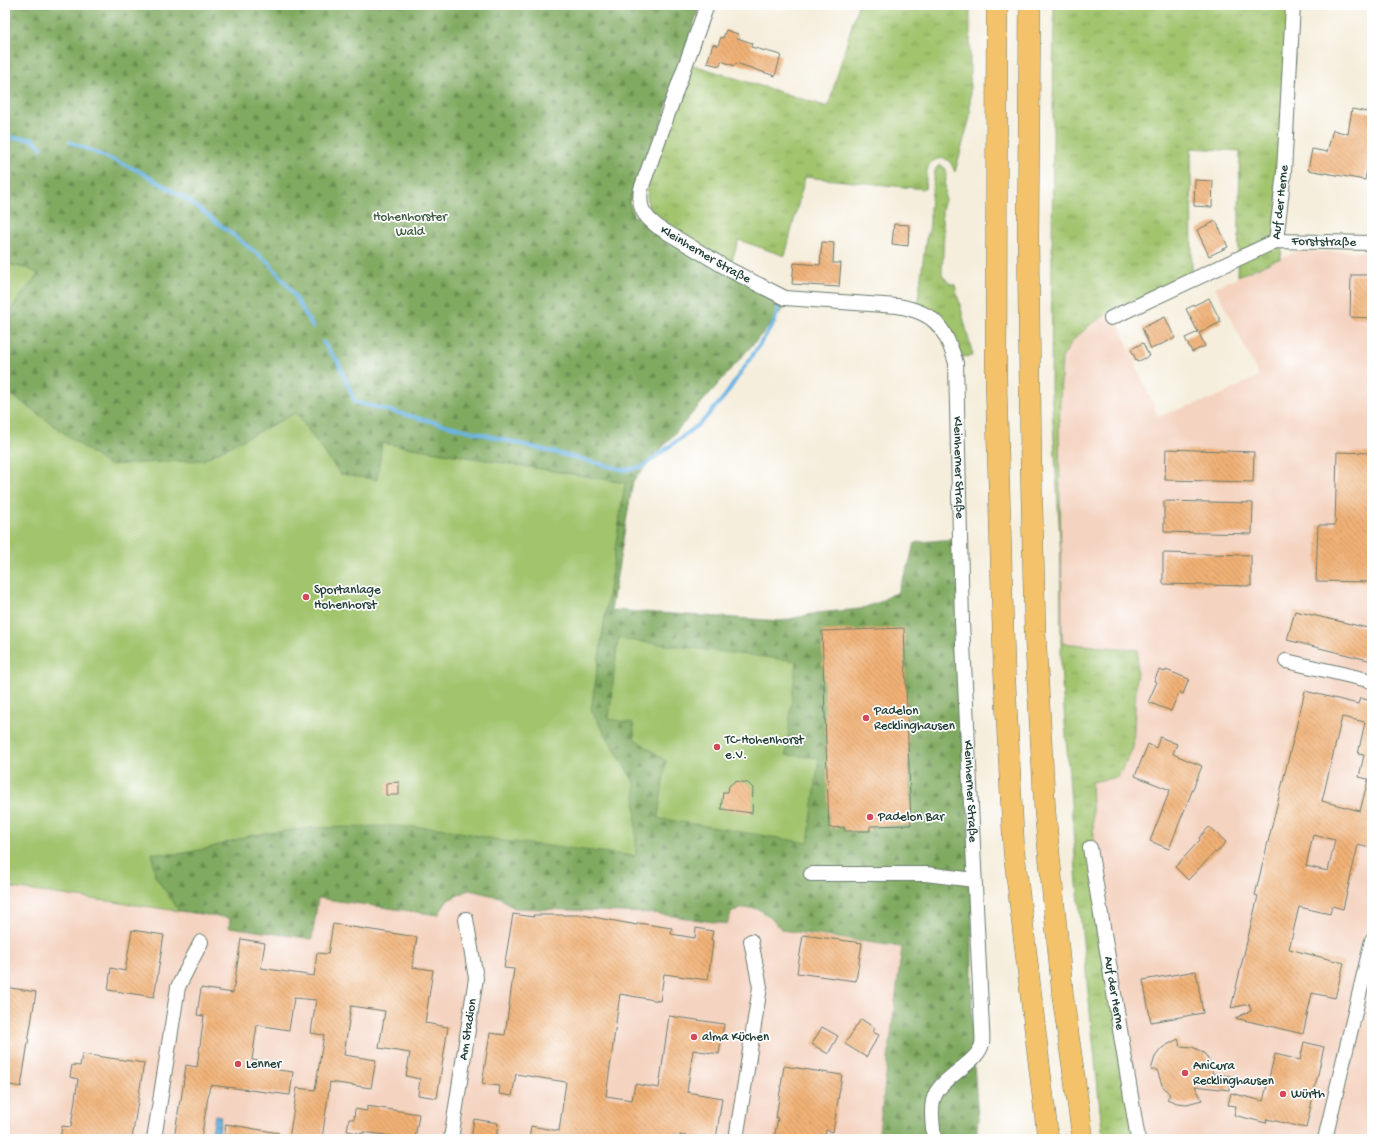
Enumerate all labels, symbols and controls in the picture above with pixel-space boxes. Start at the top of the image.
street label: Auf der Herne [1269,165,1292,240]
park label: Hohenhorster Wald [373,210,448,240]
street label: Kleinherner Straße [657,222,754,287]
street label: Forststraße [1290,234,1357,250]
street label: Kleinherner Straße [950,416,967,519]
place label: Sportanlage Hohenhorst [314,583,381,613]
marker: Sportanlage Hohenhorst [301,592,311,602]
place label: Padelon Recklinghausen [873,704,956,734]
marker: Padelon Recklinghausen [861,713,871,723]
place label: TC-Hohenhorst e.V. [724,733,805,763]
street label: Kleinherner Straße [960,740,980,843]
marker: TC-Hohenhorst e.V. [712,742,722,752]
place label: Padelon Bar [877,810,945,825]
marker: Padelon Bar [865,812,875,822]
street label: Auf der Herne [1100,955,1127,1031]
street label: Am Stadion [456,997,480,1061]
place label: alma Küchen [702,1030,770,1045]
marker: alma Küchen [689,1032,699,1042]
place label: Lenner [246,1057,283,1072]
marker: Lenner [233,1059,243,1069]
place label: AniCura Recklinghausen [1193,1059,1275,1089]
marker: AniCura Recklinghausen [1180,1068,1190,1078]
place label: Würth [1291,1087,1325,1102]
marker: Würth [1278,1089,1288,1099]

